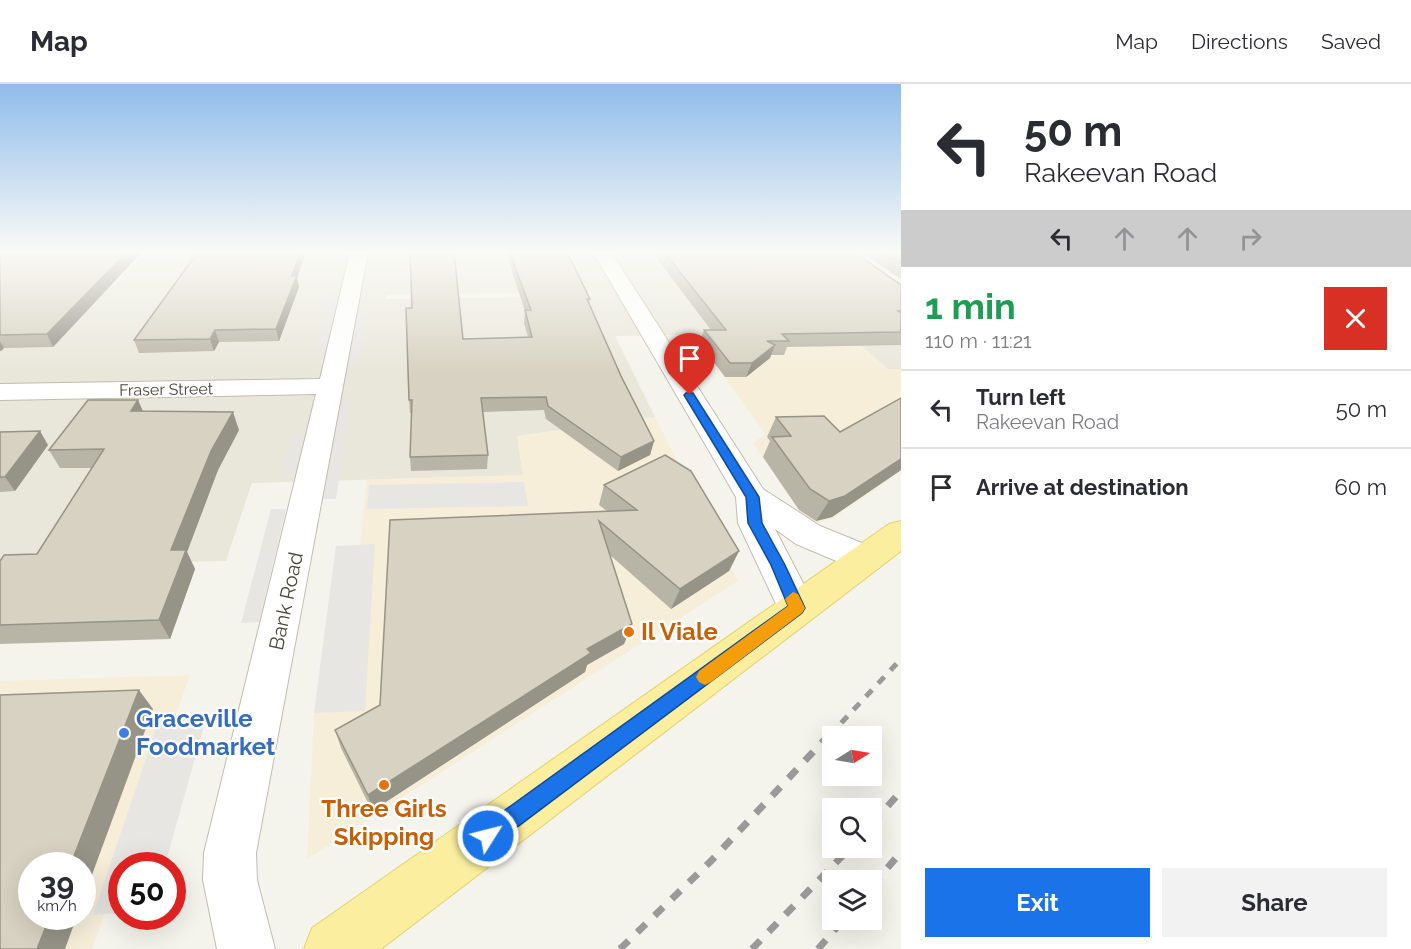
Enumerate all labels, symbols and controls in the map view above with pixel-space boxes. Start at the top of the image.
text: Map [30,25,88,58]
text: Map [1115,29,1158,54]
text: Directions [1191,29,1288,54]
text: Saved [1321,29,1381,54]
text: 50 m [1024,107,1122,156]
icon: left [925,108,1003,186]
text: Rakeevan Road [1024,157,1217,188]
icon: left [1045,222,1078,255]
icon: ahead [1108,222,1141,255]
icon: ahead [1171,222,1204,255]
icon: right [1234,222,1267,255]
text: 1 min [925,285,1016,327]
button: close [1324,287,1387,350]
text: 110 m · 11:21 [925,329,1032,353]
pin [664,333,715,395]
icon: arrive [673,342,706,375]
street label: Fraser Street [119,379,214,400]
text: Turn left [976,384,1066,410]
icon: left [925,393,958,426]
text: 50 m [1336,396,1387,422]
text: Rakeevan Road [976,410,1119,434]
icon: arrive [925,471,958,504]
text: Arrive at destination [976,474,1189,500]
text: 60 m [1334,474,1387,500]
street label: Bank Road [264,550,308,652]
place label: Il Viale [641,617,718,646]
marker: Il Viale [622,625,636,639]
place label: Graceville Foodmarket [136,704,275,761]
marker: Graceville Foodmarket [117,726,131,740]
north arrow [822,726,882,786]
map controls [822,726,882,930]
marker: Three Girls Skipping [377,778,391,792]
place label: Three Girls Skipping [321,794,447,851]
button: search [822,798,882,858]
position arrow [456,804,520,868]
speed limit sign: 50 [108,852,186,930]
text: 39 [40,866,74,901]
button: Exit [925,868,1150,937]
button: Share [1162,868,1387,937]
button: layers [822,870,882,930]
text: km/h [37,897,77,915]

